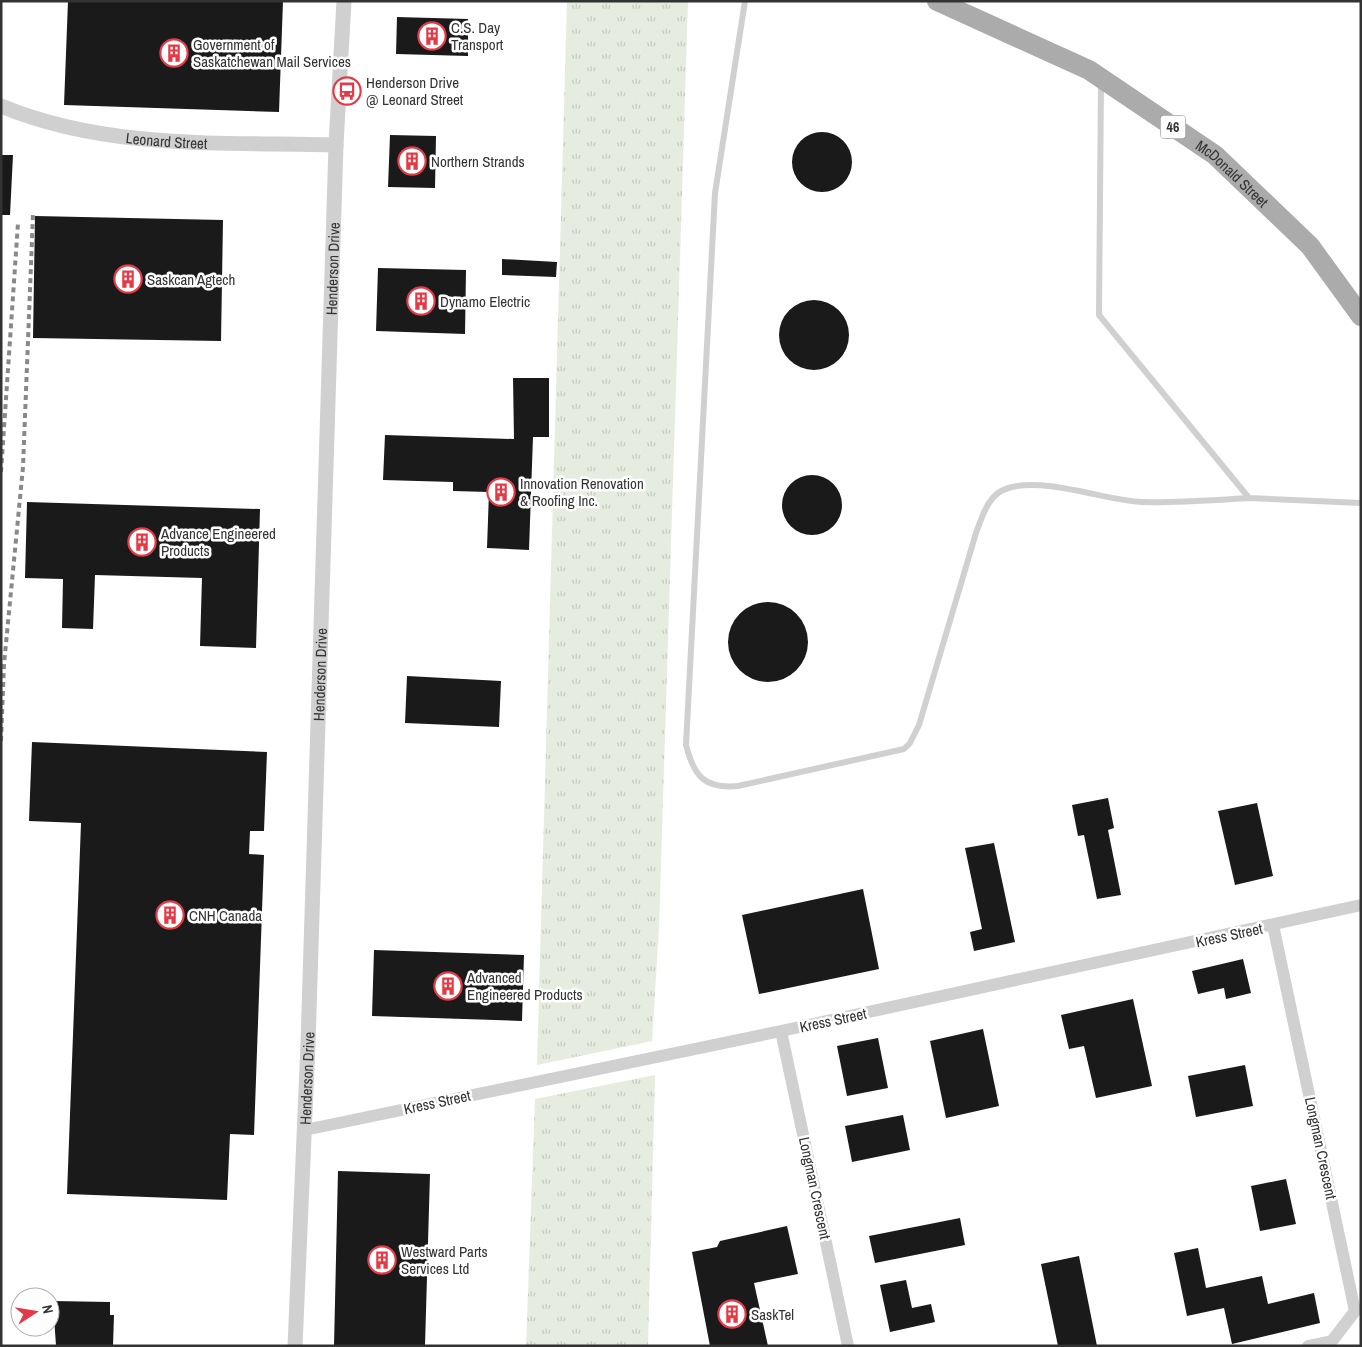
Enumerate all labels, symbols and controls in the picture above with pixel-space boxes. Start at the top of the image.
place label: C.S. Day Transport [451,17,504,55]
building icon: C.S. Day Transport [417,21,447,51]
place label: Government of Saskatchewan Mail Services [193,34,351,72]
building icon: Government of Saskatchewan Mail Services [159,38,189,68]
place label: Henderson Drive @ Leonard Street [366,72,464,110]
bus stop icon: Henderson Drive @ Leonard Street [332,76,362,106]
road number: 46 [1160,115,1186,138]
street label: Leonard Street [125,127,208,153]
street label: McDonald Street [1192,135,1274,212]
building icon: Northern Strands [397,146,427,176]
place label: Northern Strands [431,151,525,172]
street label: Henderson Drive [320,222,344,315]
building icon: Saskcan Agtech [113,264,143,294]
place label: Saskcan Agtech [147,269,235,290]
building icon: Dynamo Electric [406,286,436,316]
place label: Dynamo Electric [440,291,530,312]
place label: Innovation Renovation & Roofing Inc. [520,473,644,511]
building icon: Innovation Renovation & Roofing Inc. [486,477,516,507]
place label: Advance Engineered Products [160,523,276,561]
building icon: Advance Engineered Products [127,527,157,557]
street label: Henderson Drive [308,627,331,721]
building icon: CNH Canada [155,900,185,930]
place label: CNH Canada [189,905,262,926]
street label: Kress Street [1194,918,1265,952]
place label: Advanced Engineered Products [466,967,583,1005]
building icon: Advanced Engineered Products [433,971,463,1001]
street label: Kress Street [798,1003,869,1037]
street label: Henderson Drive [294,1031,319,1125]
street label: Kress Street [402,1085,473,1119]
street label: Longman Crescent [1300,1095,1342,1202]
street label: Longman Crescent [794,1135,836,1242]
place label: Westward Parts Services Ltd [401,1241,488,1279]
building icon: Westward Parts Services Ltd [367,1245,397,1275]
north arrow [10,1287,60,1337]
building icon: SaskTel [717,1299,747,1329]
text: N [38,1303,57,1315]
place label: SaskTel [751,1304,794,1325]

